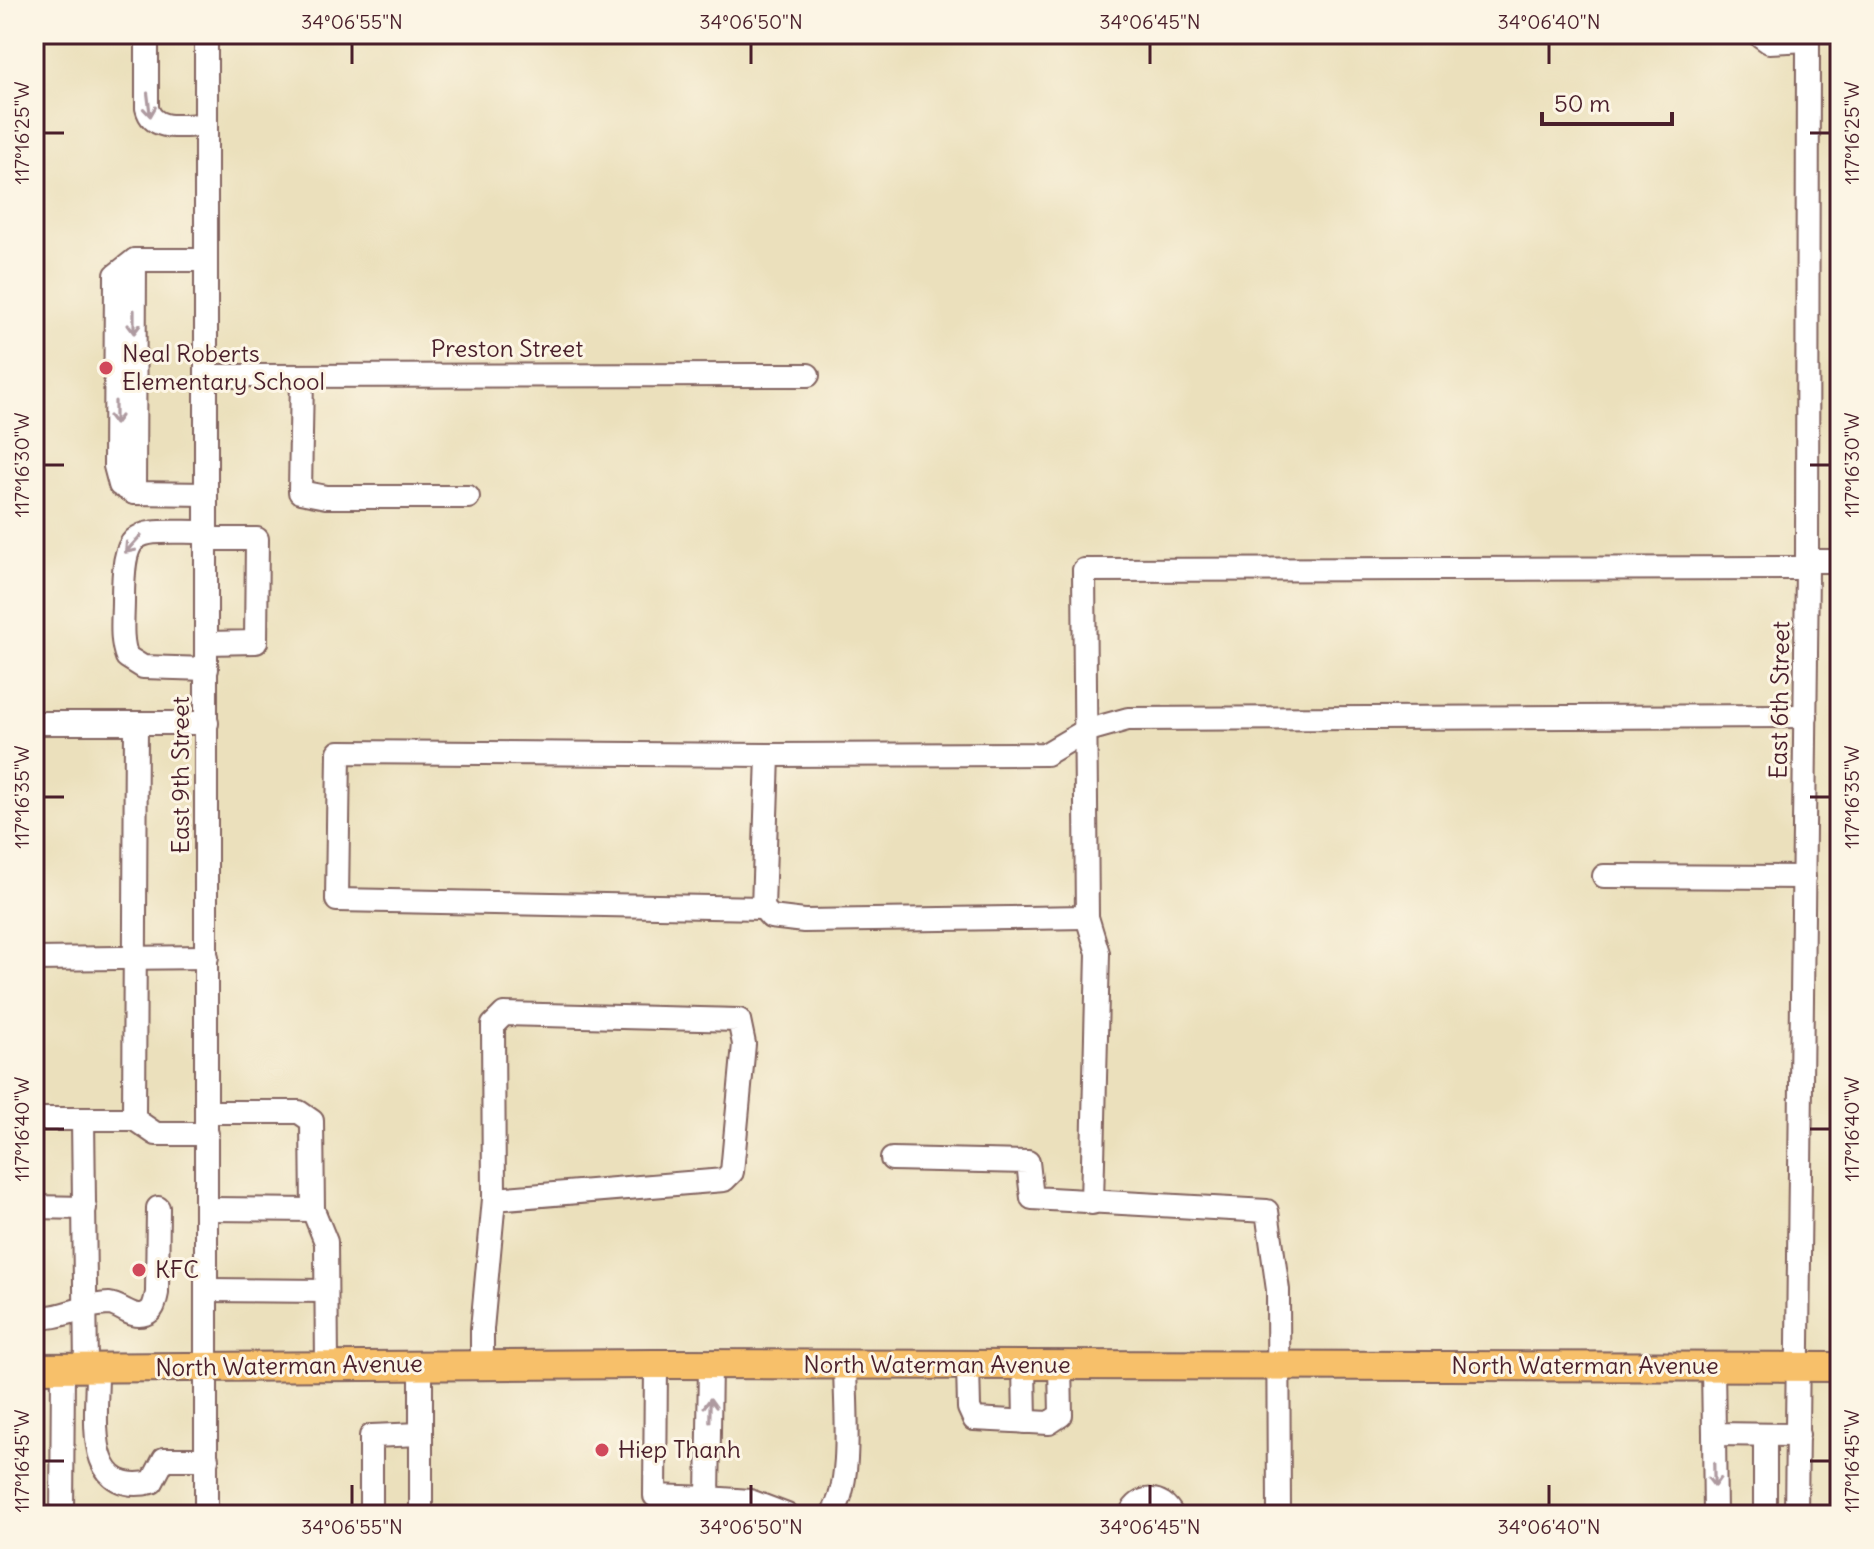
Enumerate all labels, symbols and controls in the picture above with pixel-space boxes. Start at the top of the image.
text: 34°06'55"N [301,9,403,34]
text: 34°06'50"N [699,9,803,34]
text: 34°06'45"N [1099,9,1201,34]
text: 34°06'40"N [1498,9,1600,34]
scale bar [1542,76,1672,126]
text: 117°16'25"W [9,81,34,185]
text: 117°16'25"W [1839,81,1864,185]
text: 50 m [1554,88,1610,118]
one-way arrow [142,92,157,118]
one-way arrow [126,308,142,335]
street label: Preston Street [431,333,583,363]
place label: Neal Roberts Elementary School [122,338,325,396]
marker: Neal Roberts Elementary School [97,359,115,377]
one-way arrow [107,399,123,426]
text: 117°16'30"W [9,412,34,518]
text: 117°16'30"W [1839,412,1864,518]
one-way arrow [124,534,143,554]
street label: East 6th Street [1763,621,1795,779]
street label: East 9th Street [165,696,195,854]
text: 117°16'35"W [9,745,34,849]
text: 117°16'35"W [1839,745,1864,849]
text: 117°16'40"W [9,1077,34,1181]
text: 117°16'40"W [1839,1077,1864,1181]
place label: KFC [155,1254,199,1284]
marker: KFC [130,1261,148,1279]
street label: North Waterman Avenue [155,1348,423,1382]
street label: North Waterman Avenue [803,1349,1071,1379]
street label: North Waterman Avenue [1451,1350,1719,1380]
one-way arrow [702,1397,718,1424]
text: 117°16'45"W [9,1409,34,1513]
text: 117°16'45"W [1839,1409,1864,1513]
place label: Hiep Thanh [618,1434,741,1464]
marker: Hiep Thanh [593,1441,611,1459]
one-way arrow [1706,1461,1722,1488]
text: 34°06'55"N [301,1514,403,1539]
text: 34°06'50"N [699,1514,803,1539]
text: 34°06'45"N [1099,1514,1201,1539]
text: 34°06'40"N [1498,1514,1600,1539]

